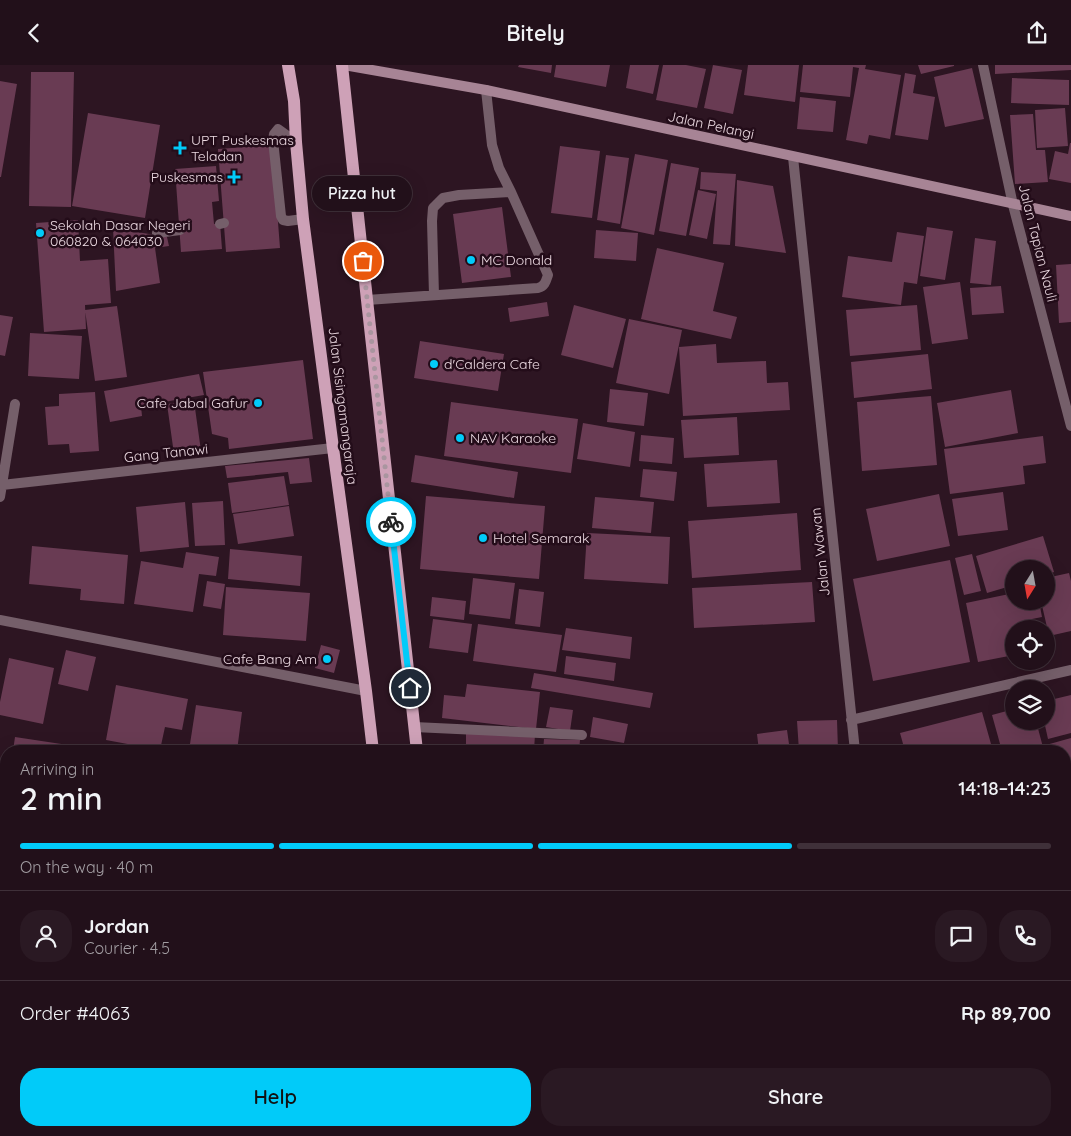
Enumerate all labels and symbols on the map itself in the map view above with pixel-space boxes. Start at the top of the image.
street label: Jalan Pelangi [666,107,756,143]
place label: UPT Puskesmas Teladan [191,131,294,165]
marker: UPT Puskesmas Teladan [173,141,187,155]
place label: Puskesmas [151,168,223,186]
marker: Puskesmas [227,170,241,184]
callout: Pizza hut [313,176,413,211]
street label: Jalan Tapian Nauli [1015,182,1061,304]
place label: Sekolah Dasar Negeri 060820 & 064030 [50,216,191,250]
marker: Sekolah Dasar Negeri 060820 & 064030 [34,227,46,239]
pin [342,240,384,282]
place label: MC Donald [481,251,552,269]
marker: MC Donald [465,254,477,266]
street label: Jalan Sisingamangaraja [324,326,362,486]
place label: d'Caldera Cafe [444,355,540,373]
marker: d'Caldera Cafe [428,358,440,370]
place label: Cafe Jabal Gafur [137,394,249,412]
marker: Cafe Jabal Gafur [252,397,264,409]
place label: NAV Karaoke [470,429,556,447]
marker: NAV Karaoke [454,432,466,444]
street label: Gang Tanawi [123,440,209,466]
courier [366,497,416,547]
street label: Jalan Wawan [806,507,834,597]
place label: Hotel Semarak [493,529,589,547]
marker: Hotel Semarak [477,532,489,544]
north arrow [1005,560,1055,610]
place label: Cafe Bang Am [223,650,317,668]
marker: Cafe Bang Am [321,653,333,665]
pin [389,667,431,709]

